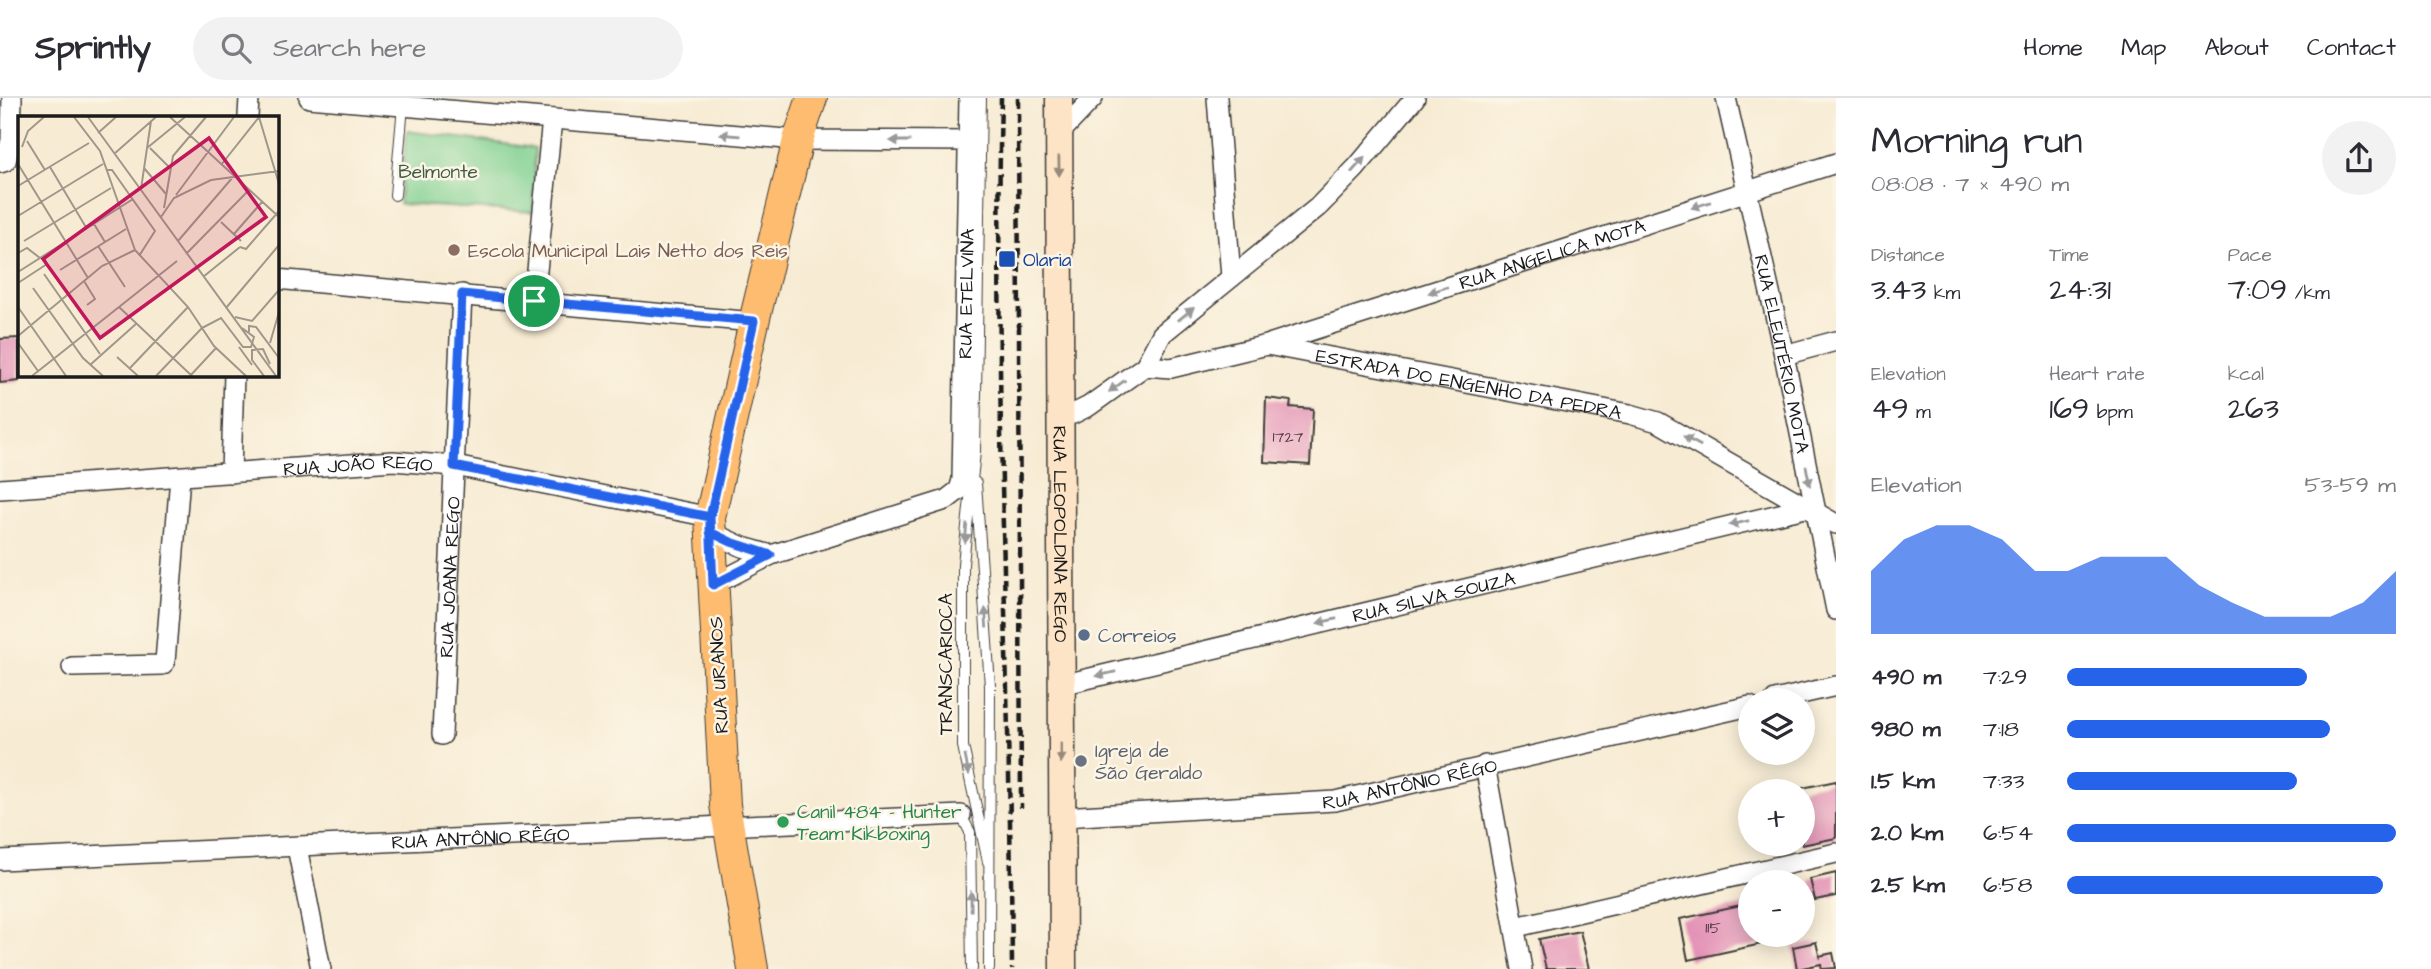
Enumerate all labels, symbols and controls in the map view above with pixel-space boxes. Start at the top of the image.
search box [193,17,683,80]
text: Sprintly [35,25,151,71]
icon: search [217,29,255,67]
text: Search here [273,30,426,66]
text: Home [2023,31,2083,65]
text: Map [2121,31,2166,65]
text: About [2204,31,2269,65]
text: Contact [2307,31,2396,65]
inset map [18,116,278,376]
text: Morning run [1871,116,2083,168]
button: share [2322,121,2396,195]
one-way arrow [719,129,741,140]
one-way arrow [889,135,911,147]
one-way arrow [1053,155,1065,177]
one-way arrow [1349,157,1365,174]
park label: Belmonte [398,159,478,186]
text: 08:08 · 7 × 490 m [1871,168,2069,200]
one-way arrow [1690,200,1711,211]
street label: RUA ANGELICA MOTA [1456,213,1649,297]
street label: RUA ETELVINA [952,228,982,359]
place label: Escola Municipal Lais Netto dos Reis [468,238,788,265]
marker: Escola Municipal Lais Netto dos Reis [446,242,462,258]
text: Distance [1871,242,1945,269]
text: Time [2049,242,2089,269]
text: Pace [2228,242,2272,269]
place label: Olaria [1023,247,1072,274]
marker: Olaria [997,249,1017,269]
street label: RUA ELEUTÉRIO MOTA [1747,252,1816,456]
text: 3.43 [1871,269,1926,311]
text: 24:31 [2049,269,2111,311]
text: 7:09 [2228,269,2287,311]
pin [504,271,564,331]
text: km [1926,280,1960,307]
text: /km [2287,280,2330,307]
icon: arrive [515,282,553,320]
one-way arrow [1427,285,1448,296]
one-way arrow [1178,307,1195,322]
street label: ESTRADA DO ENGENHO DA PEDRA [1313,343,1624,427]
text: Elevation [1871,361,1946,388]
text: Heart rate [2049,361,2145,388]
text: kcal [2228,361,2264,388]
one-way arrow [1108,379,1126,393]
text: 49 [1871,388,1909,430]
text: 169 [2049,388,2089,430]
text: 263 [2228,388,2279,430]
text: m [1909,399,1931,426]
text: bpm [2089,399,2133,426]
street label: RUA LEOPOLDINA REGO [1046,426,1074,643]
house number: 1727 [1273,426,1304,448]
one-way arrow [1682,435,1701,447]
street label: RUA JOÃO REGO [282,449,434,484]
one-way arrow [1802,465,1813,487]
text: Elevation [1871,469,1962,501]
text: 53–59 m [2304,469,2396,501]
street label: RUA JOANA REGO [434,496,468,658]
one-way arrow [1728,517,1750,528]
one-way arrow [960,522,971,544]
street label: RUA SILVA SOUZA [1350,565,1518,630]
street label: TRANSCARIOCA [933,593,960,735]
one-way arrow [980,607,991,629]
street label: RUA URANOS [703,616,736,734]
one-way arrow [1316,616,1338,627]
place label: Correios [1098,623,1177,650]
marker: Correios [1076,627,1092,643]
text: 490 m [1871,661,1941,693]
text: 7:29 [1983,661,2027,693]
one-way arrow [1095,669,1117,680]
map controls [1738,688,1815,947]
button: layers [1738,688,1815,765]
text: 980 m [1871,713,1941,745]
text: 7:18 [1983,713,2019,745]
place label: Igreja de São Geraldo [1095,738,1202,787]
one-way arrow [1056,742,1067,764]
street label: RUA ANTÔNIO RÊGO [1322,752,1500,817]
marker: Igreja de São Geraldo [1073,753,1089,769]
one-way arrow [961,754,972,776]
text: 1.5 km [1871,765,1935,797]
text: 7:33 [1983,765,2024,797]
button: + [1738,779,1815,856]
place label: Canil 484 - Hunter Team Kikboxing [797,799,962,849]
marker: Canil 484 - Hunter Team Kikboxing [775,814,791,830]
text: 2.0 km [1871,817,1943,849]
text: 6:54 [1983,817,2033,849]
street label: RUA ANTÔNIO RÊGO [391,821,571,857]
text: 2.5 km [1871,869,1945,901]
text: 6:58 [1983,869,2032,901]
button: − [1738,870,1815,947]
one-way arrow [965,890,977,912]
house number: 115 [1705,917,1721,939]

